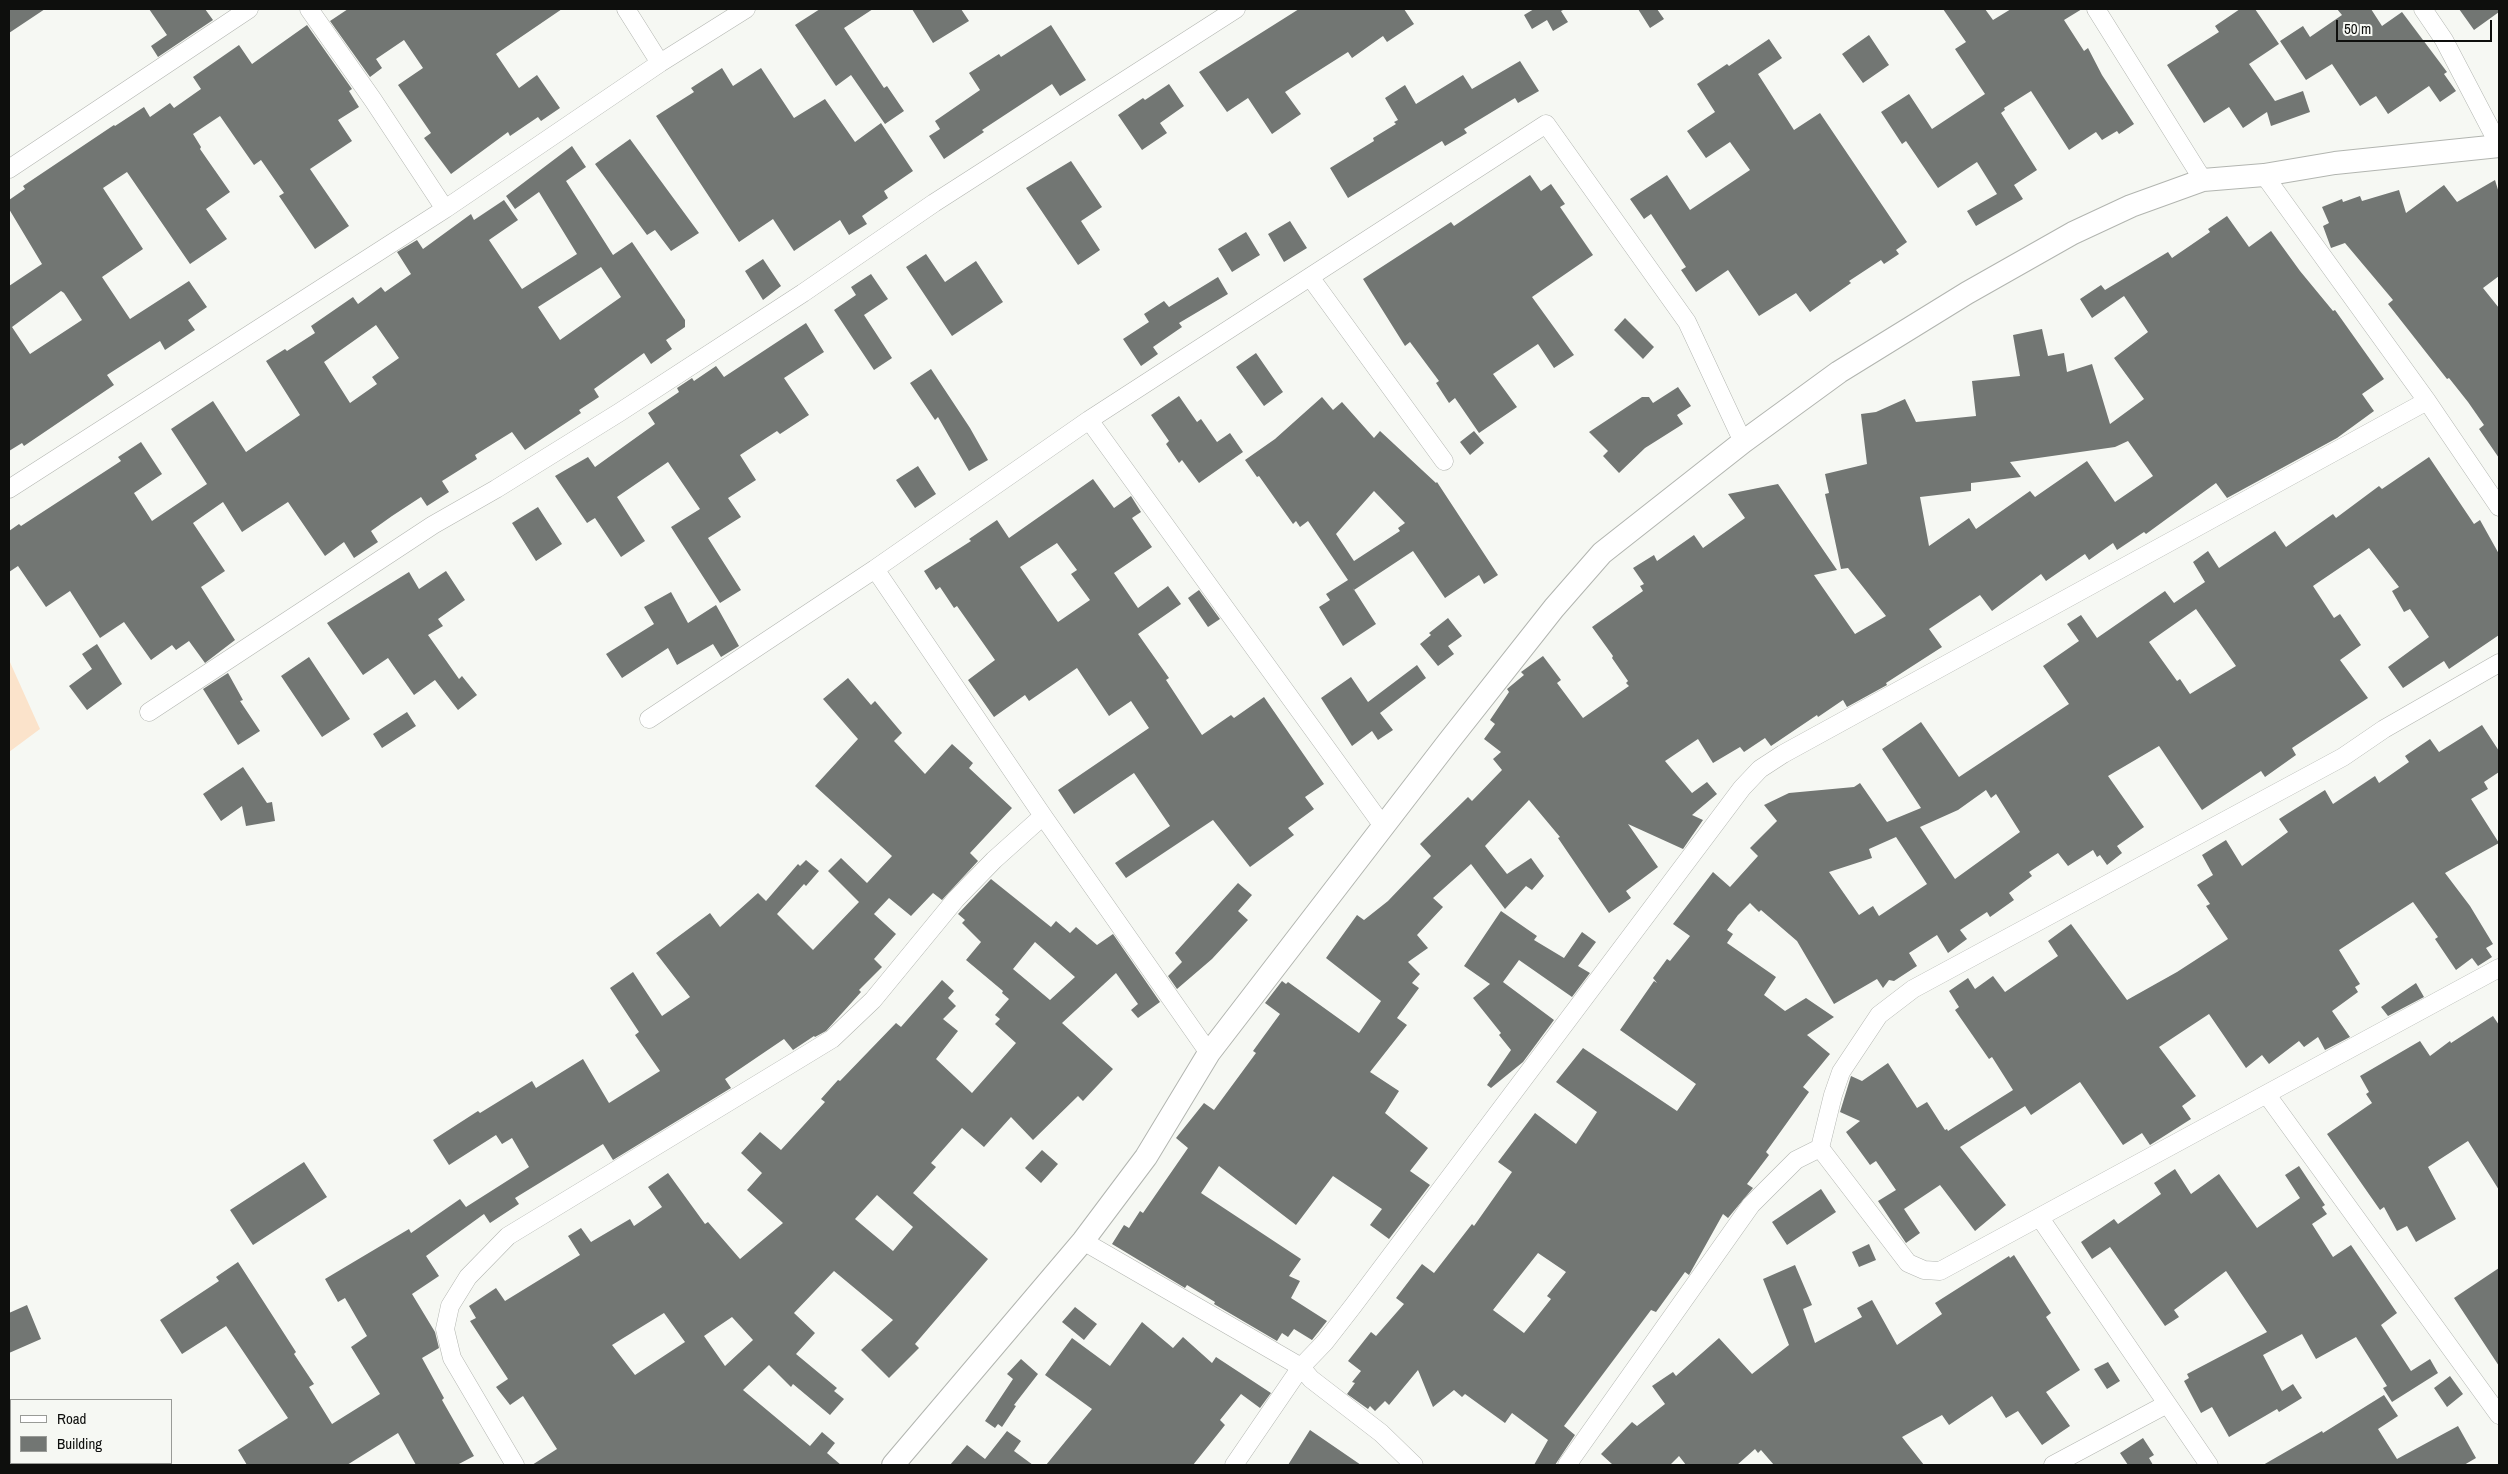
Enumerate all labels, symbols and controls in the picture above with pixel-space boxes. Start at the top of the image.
scale bar [2338,10,2494,42]
text: 50 m [2344,18,2371,39]
legend [10,1399,172,1464]
text: Road [57,1408,86,1429]
text: Building [57,1433,102,1454]

